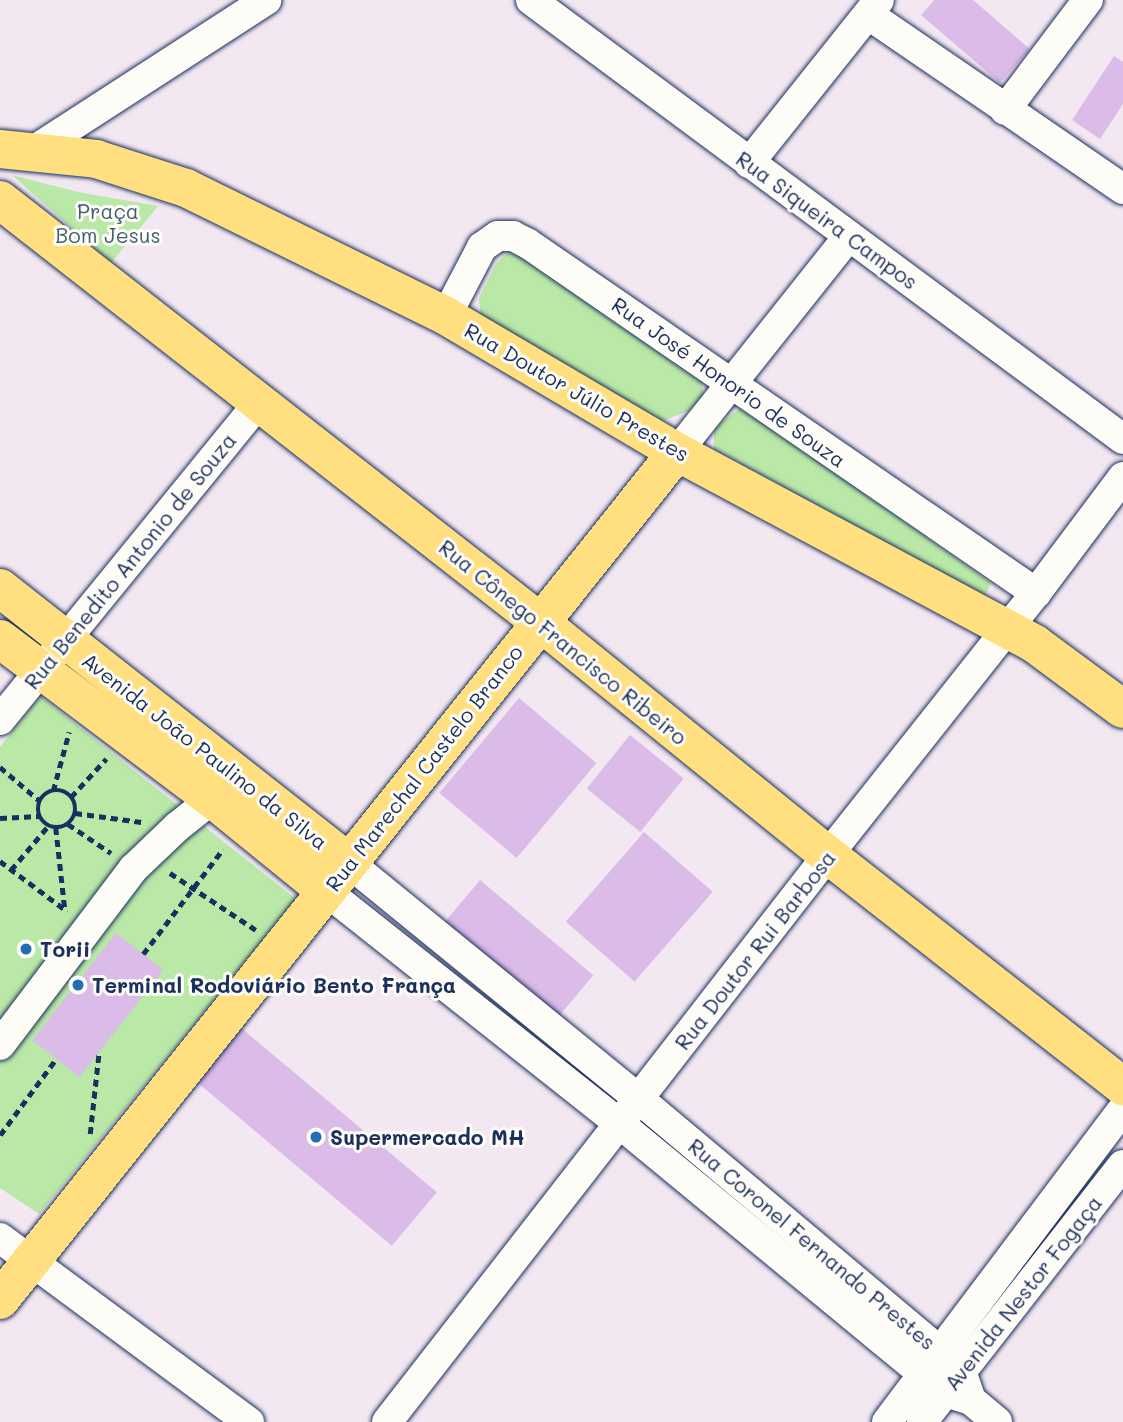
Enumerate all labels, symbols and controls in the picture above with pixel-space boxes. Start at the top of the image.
street label: Rua Siqueira Campos [731,146,923,294]
park label: Praça Bom Jesus [55,198,161,248]
street label: Rua José Honorio de Souza [607,291,851,473]
street label: Rua Doutor Júlio Prestes [460,317,694,467]
street label: Rua Benedito Antonio de Souza [19,428,241,694]
street label: Rua Cônego Francisco Ribeiro [434,534,692,750]
street label: Rua Marechal Castelo Branco [320,640,528,896]
street label: Avenida João Paulino da Silva [77,647,333,855]
street label: Rua Doutor Rui Barbosa [669,845,841,1055]
place label: Torii [40,936,90,962]
marker: Torii [18,941,34,957]
place label: Terminal Rodoviário Bento França [92,972,456,998]
marker: Terminal Rodoviário Bento França [70,977,86,993]
place label: Supermercado MH [330,1124,525,1150]
marker: Supermercado MH [308,1129,324,1145]
street label: Rua Coronel Fernando Prestes [683,1133,941,1355]
street label: Avenida Nestor Fogaça [939,1191,1107,1395]

